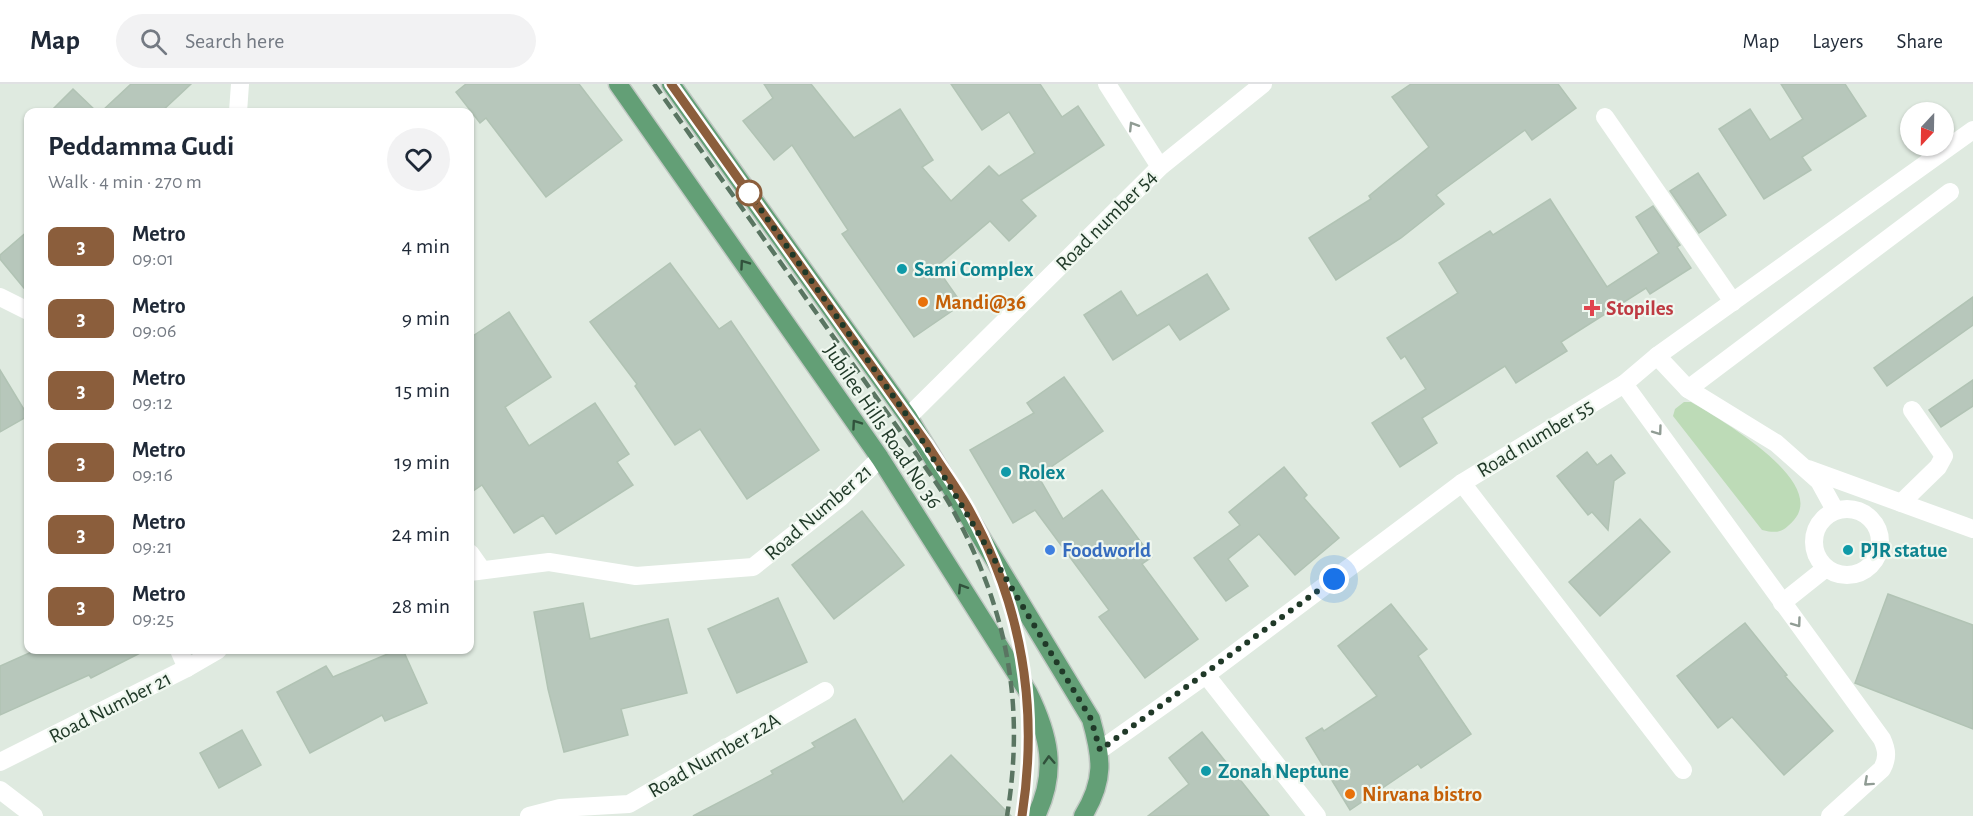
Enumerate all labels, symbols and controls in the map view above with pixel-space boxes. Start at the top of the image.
search box [116,14,536,68]
icon: search [137,25,170,58]
text: Map [30,27,80,55]
text: Search here [185,30,284,52]
text: Map [1743,31,1779,52]
text: Layers [1812,31,1863,52]
text: Share [1896,31,1943,52]
north arrow [1900,102,1954,156]
map controls [1900,102,1954,156]
one-way arrow [1130,121,1141,132]
button: heart [387,128,450,191]
text: Peddamma Gudi [48,133,234,161]
street label: Road number 54 [1052,166,1161,275]
text: Walk · 4 min · 270 m [48,172,202,192]
unlabelled marker [736,180,762,206]
text: Metro [132,223,186,245]
text: 4 min [402,235,450,257]
text: 3 [76,236,86,257]
text: 09:01 [132,249,174,269]
place label: Sami Complex [914,259,1034,280]
one-way arrow [740,260,751,271]
marker: Sami Complex [895,262,909,276]
place label: Mandi@36 [935,292,1026,313]
text: Metro [132,295,186,317]
marker: Mandi@36 [916,295,930,309]
place label: Stopiles [1606,298,1674,319]
marker: Stopiles [1583,299,1601,317]
text: 9 min [402,307,450,329]
text: 3 [76,308,86,329]
text: 09:06 [132,321,177,341]
street label: Jubilee Hills Road No 36 [820,340,945,512]
text: Metro [132,367,186,389]
text: 15 min [395,379,450,401]
text: 3 [76,380,86,401]
text: 09:12 [132,393,173,413]
street label: Road number 55 [1473,396,1597,481]
one-way arrow [852,420,863,431]
one-way arrow [1651,424,1662,435]
text: Metro [132,439,186,461]
text: 19 min [394,451,450,473]
text: 3 [76,452,86,473]
street label: Road Number 21 [761,460,876,564]
place label: Rolex [1018,462,1066,483]
text: 09:16 [132,465,173,485]
marker: Rolex [999,465,1013,479]
text: Metro [132,511,186,533]
text: 24 min [392,523,450,545]
text: 3 [76,524,86,545]
text: 09:21 [132,537,173,557]
place label: Foodworld [1062,540,1151,561]
place label: PJR statue [1860,540,1948,561]
marker: Foodworld [1043,543,1057,557]
marker: PJR statue [1841,543,1855,557]
your location [1319,564,1349,594]
text: Metro [132,583,186,605]
one-way arrow [958,584,969,595]
text: 28 min [392,595,450,617]
text: 3 [76,596,86,617]
text: 09:25 [132,609,174,629]
one-way arrow [1789,617,1800,628]
street label: Road Number 21 [46,668,175,747]
street label: Road Number 22A [645,709,784,802]
one-way arrow [1042,755,1055,764]
place label: Zonah Neptune [1218,761,1349,782]
marker: Zonah Neptune [1199,764,1213,778]
one-way arrow [1864,775,1875,786]
place label: Nirvana bistro [1362,784,1482,805]
marker: Nirvana bistro [1343,787,1357,801]

